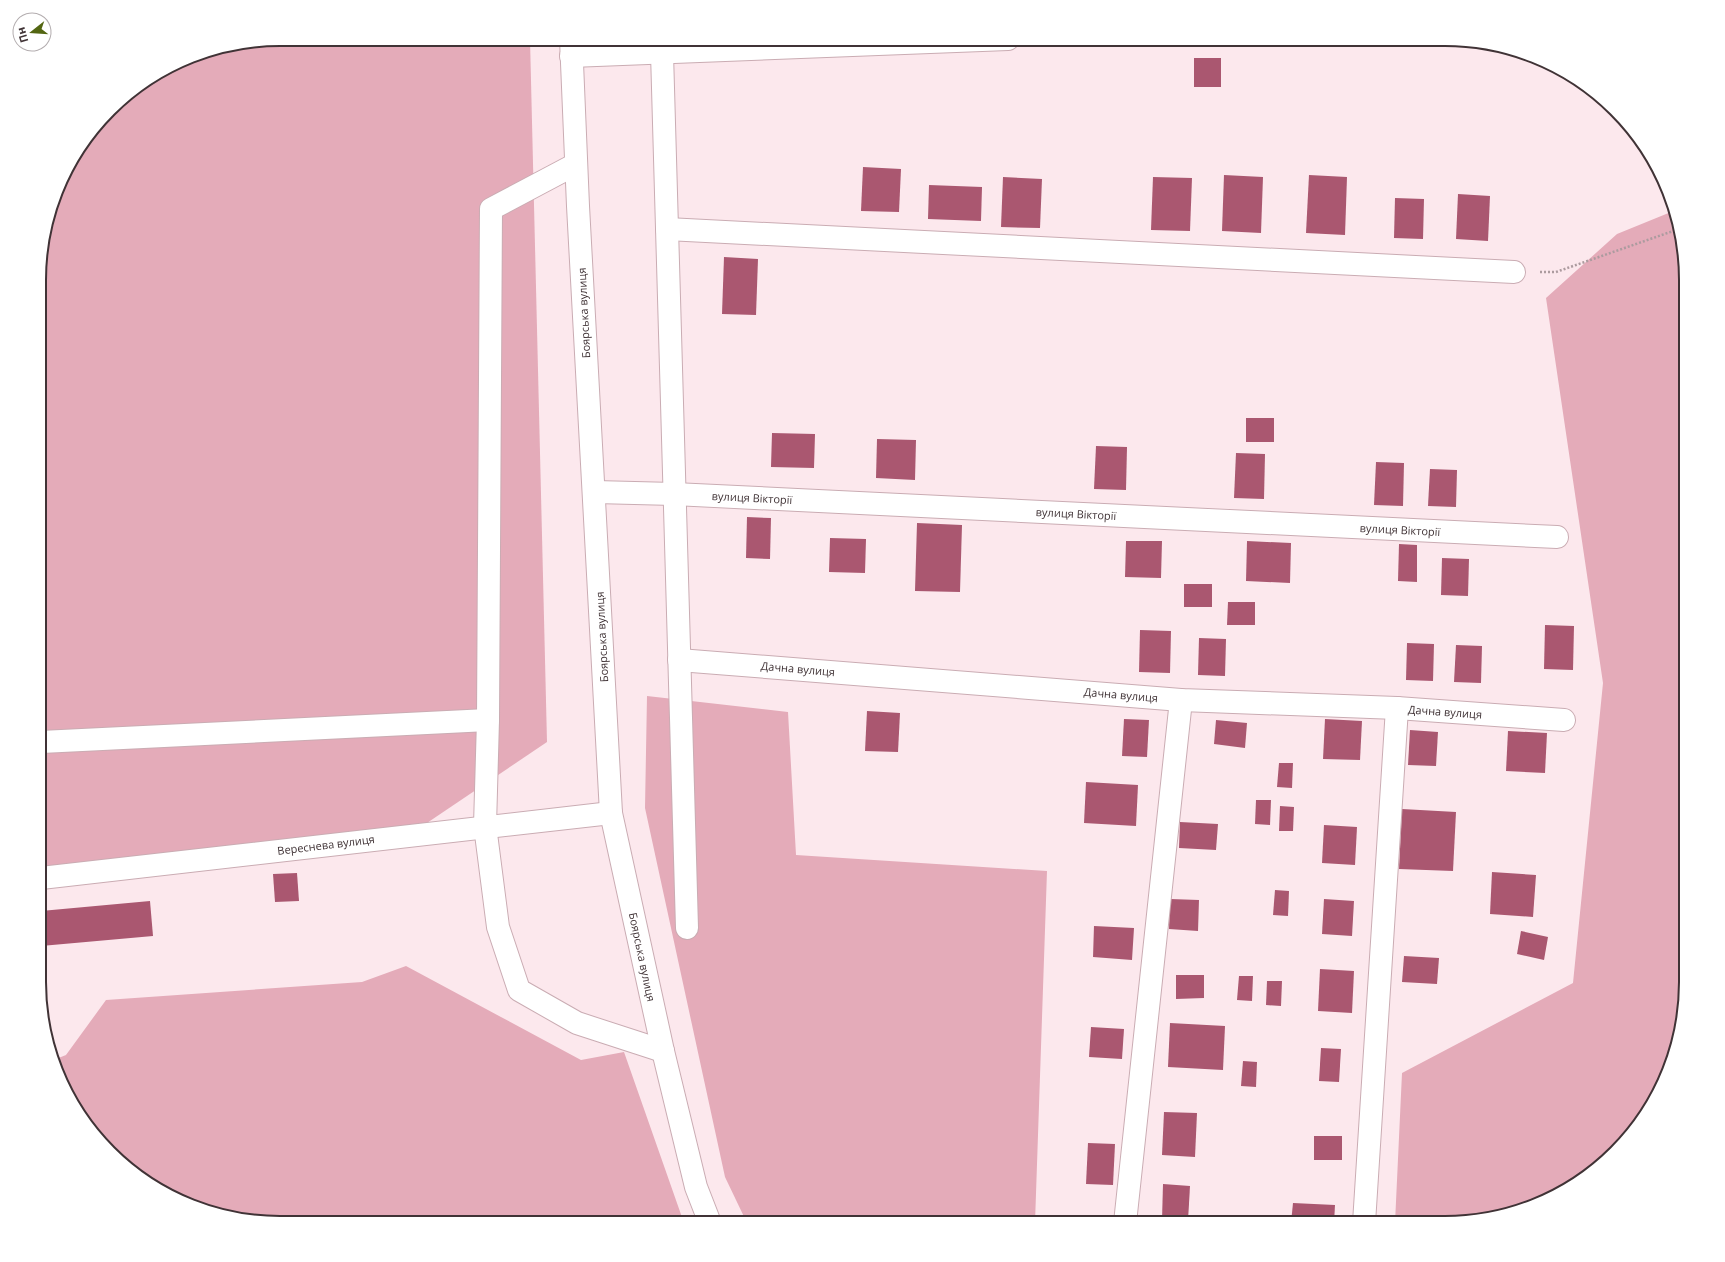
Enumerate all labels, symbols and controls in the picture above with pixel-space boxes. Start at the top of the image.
north arrow [12,12,52,52]
text: Пн [13,25,31,45]
street label: Боярська вулиця [574,267,593,359]
street label: вулиця Вікторії [711,488,793,507]
street label: вулиця Вікторії [1035,504,1117,523]
street label: вулиця Вікторії [1359,520,1441,539]
street label: Боярська вулиця [592,591,611,683]
street label: Дачна вулиця [760,658,836,679]
street label: Дачна вулиця [1083,684,1159,705]
street label: Дачна вулиця [1407,701,1483,722]
street label: Вереснева вулиця [276,831,375,858]
street label: Боярська вулиця [626,911,659,1003]

